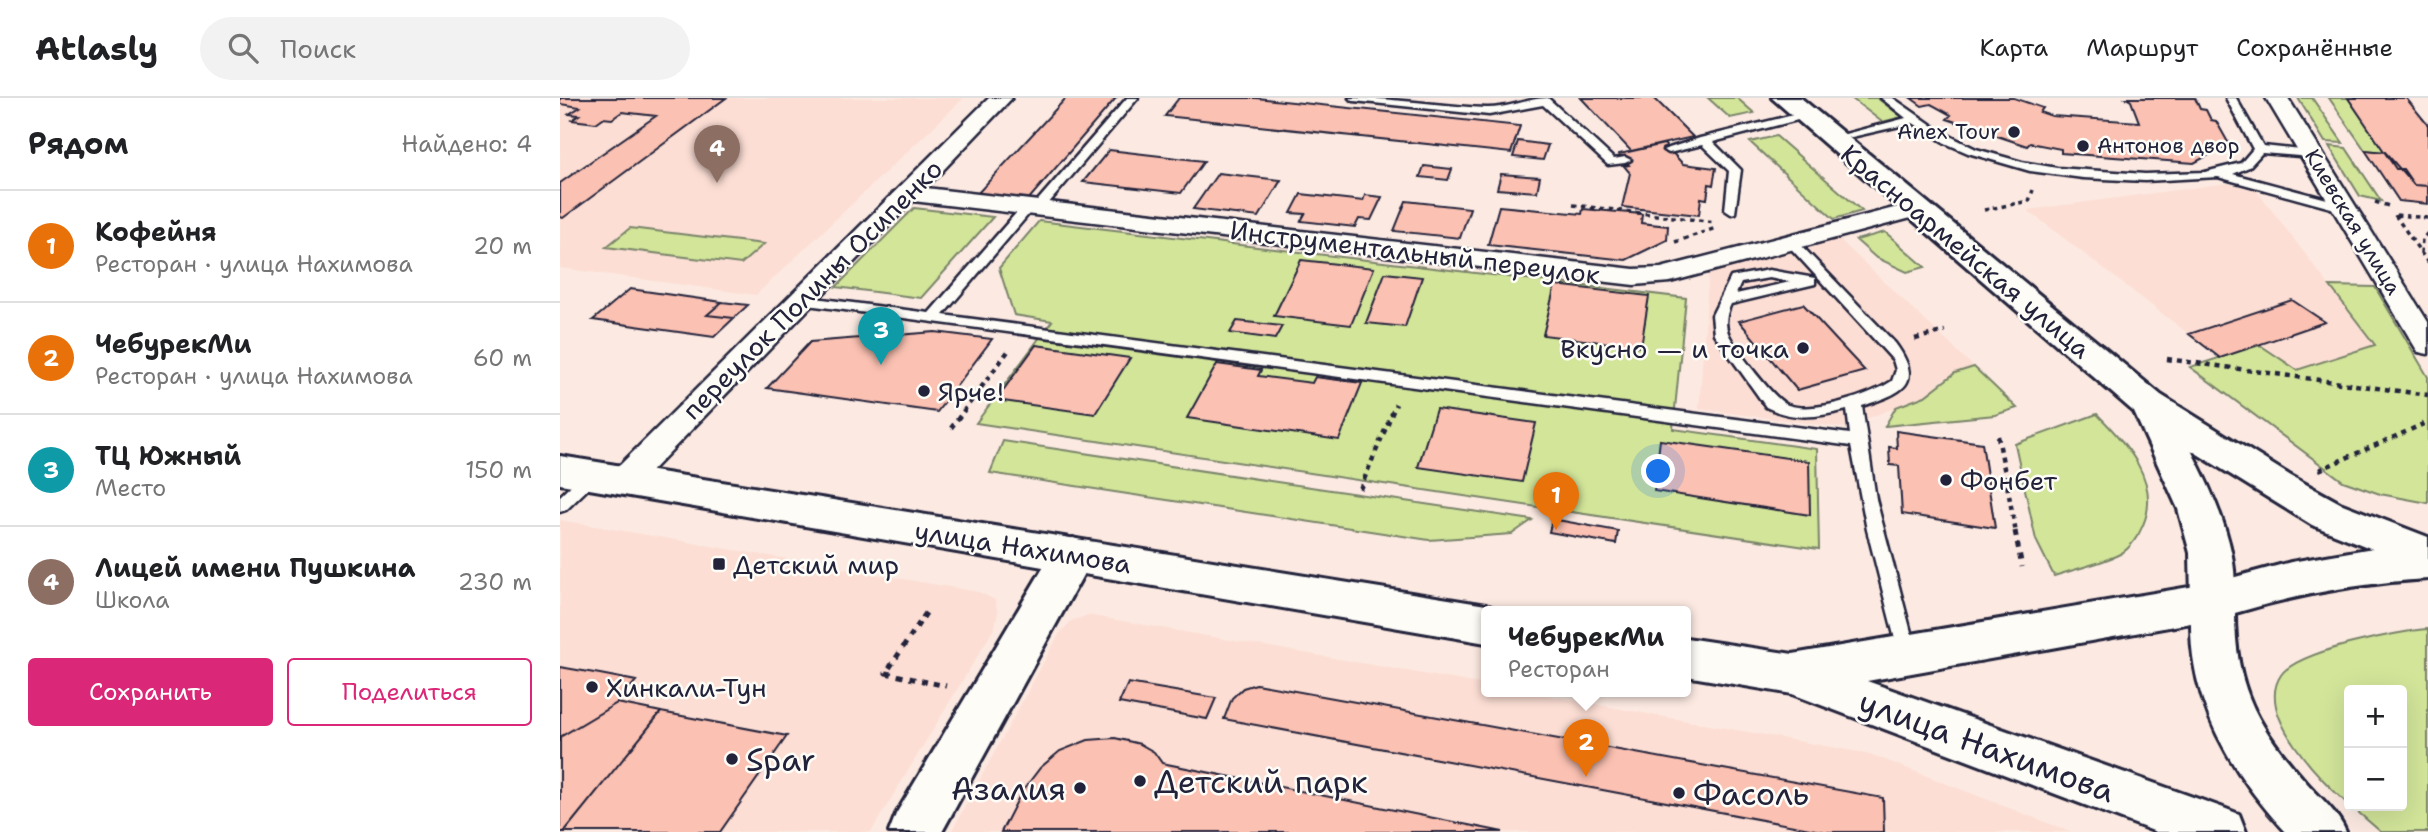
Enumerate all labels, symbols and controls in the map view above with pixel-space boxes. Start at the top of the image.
search box [200,17,690,80]
text: Atlasly [35,26,158,71]
icon: search [224,29,262,67]
text: Поиск [280,31,356,66]
text: Карта [1980,32,2048,64]
text: Маршрут [2086,32,2198,64]
text: Сохранённые [2236,32,2393,64]
place label: Anex Tour [1897,118,2000,146]
text: Рядом [28,123,128,164]
marker: Anex Tour [2006,124,2022,140]
pin: 4 [694,125,740,183]
text: Найдено: 4 [402,129,532,159]
place label: Антонов двор [2097,132,2239,160]
street label: Красноармейская улица [1834,136,2098,366]
marker: Антонов двор [2075,138,2091,154]
street label: Киевская улица [2298,144,2408,300]
street label: переулок Полины Осипенко [674,151,950,427]
street label: Инструментальный переулок [1228,212,1602,292]
text: Кофейня [95,214,217,249]
text: 1 [46,231,56,261]
text: 20 m [473,231,532,261]
text: Ресторан · улица Нахимова [95,249,413,279]
pin: 3 [858,307,904,365]
text: ЧебурекМи [95,326,251,361]
place label: Вкусно — и точка [1560,331,1789,366]
marker: Вкусно — и точка [1795,340,1811,356]
text: 2 [43,343,59,373]
text: 60 m [473,343,532,373]
text: Ресторан · улица Нахимова [95,361,413,391]
place label: Ярче! [938,374,1004,409]
marker: Ярче! [916,383,932,399]
text: ТЦ Южный [95,438,241,473]
your location [1641,454,1675,488]
text: 3 [43,455,59,485]
text: 150 m [465,455,532,485]
place label: Фонбет [1960,463,2058,498]
pin: 1 [1533,472,1579,530]
marker: Фонбет [1938,472,1954,488]
text: Место [95,473,166,503]
street label: улица Нахимова [912,513,1134,581]
place label: Детский мир [733,547,899,582]
text: Лицей имени Пушкина [95,550,415,585]
marker: Детский мир [711,556,727,572]
text: 4 [43,567,59,597]
text: 230 m [458,567,532,597]
text: Школа [95,585,170,615]
popup [1481,606,1691,697]
text: ЧебурекМи [1508,619,1664,654]
text: Ресторан [1508,654,1610,684]
button: Сохранить [28,658,273,726]
button: Поделиться [287,658,532,726]
place label: Хинкали-Тун [606,670,767,705]
marker: Хинкали-Тун [584,679,600,695]
street label: улица Нахимова [1853,680,2121,812]
map controls [2344,685,2407,811]
button: + [2344,685,2407,748]
pin: 2 [1563,719,1609,777]
place label: Spar [746,738,816,781]
button: − [2344,748,2407,811]
marker: Spar [724,751,740,767]
place label: Детский парк [1154,760,1368,803]
place label: Азалия [951,767,1066,810]
place label: Фасоль [1693,772,1809,815]
marker: Детский парк [1132,773,1148,789]
marker: Азалия [1072,780,1088,796]
marker: Фасоль [1671,785,1687,801]

